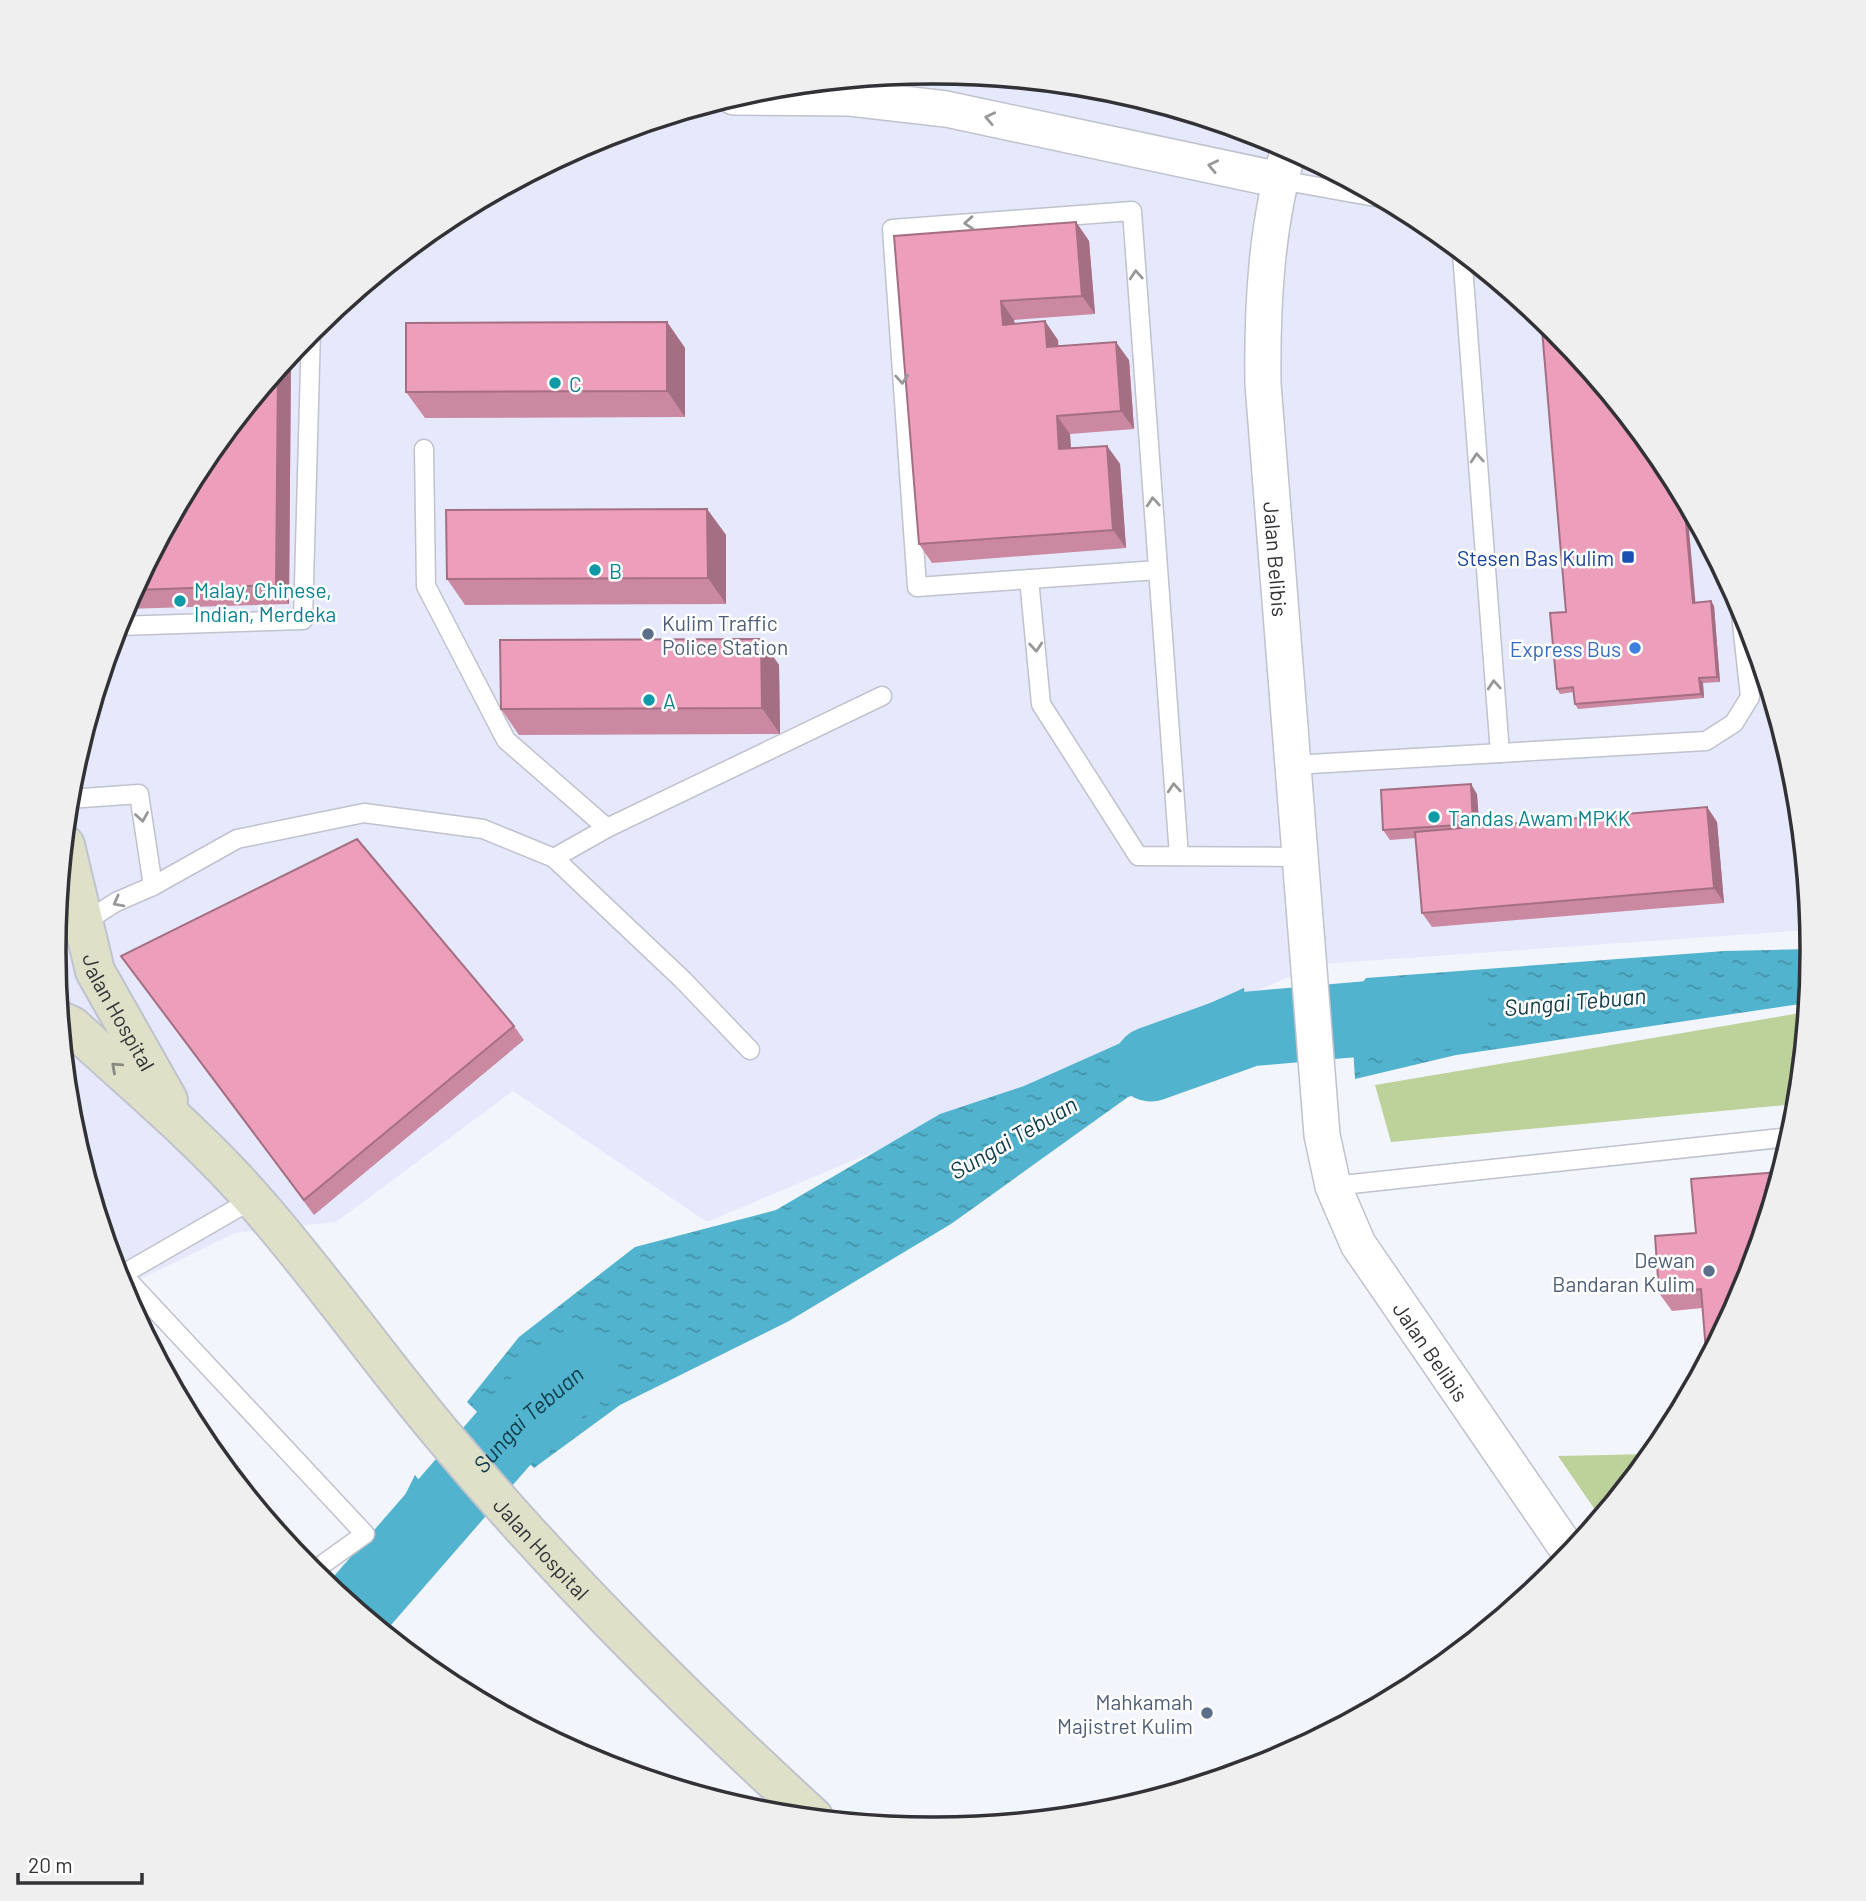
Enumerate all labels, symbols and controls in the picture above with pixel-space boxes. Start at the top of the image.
one-way arrow [984,112,996,127]
one-way arrow [1207,159,1219,174]
one-way arrow [963,215,974,230]
one-way arrow [1129,269,1144,280]
place label: C [569,371,582,396]
one-way arrow [895,374,910,385]
marker: C [547,375,563,391]
one-way arrow [1470,452,1485,463]
one-way arrow [1146,496,1161,507]
street label: Jalan Belibis [1260,501,1294,618]
place label: Stesen Bas Kulim [1457,545,1614,570]
marker: Stesen Bas Kulim [1620,549,1636,565]
place label: B [609,558,622,583]
marker: B [587,562,603,578]
place label: Malay, Chinese, Indian, Merdeka [194,577,336,626]
marker: Malay, Chinese, Indian, Merdeka [172,593,188,609]
place label: Kulim Traffic Police Station [662,610,788,659]
marker: Kulim Traffic Police Station [640,626,656,642]
place label: Express Bus [1510,636,1621,661]
marker: Express Bus [1627,640,1643,656]
one-way arrow [1028,641,1043,652]
one-way arrow [1487,679,1502,690]
place label: A [663,688,676,713]
marker: A [641,692,657,708]
one-way arrow [1167,782,1182,793]
place label: Tandas Awam MPKK [1448,805,1631,830]
marker: Tandas Awam MPKK [1426,809,1442,825]
one-way arrow [134,811,149,823]
one-way arrow [113,894,125,907]
street label: Jalan Hospital [79,951,161,1075]
water label: Sungai Tebuan [1503,981,1647,1021]
one-way arrow [111,1062,124,1075]
water label: Sungai Tebuan [944,1089,1082,1185]
place label: Dewan Bandaran Kulim [1552,1247,1695,1296]
marker: Dewan Bandaran Kulim [1701,1263,1717,1279]
street label: Jalan Belibis [1389,1296,1475,1406]
water label: Sungai Tebuan [467,1359,589,1478]
street label: Jalan Hospital [489,1492,595,1604]
place label: Mahkamah Majistret Kulim [1057,1689,1193,1738]
marker: Mahkamah Majistret Kulim [1199,1705,1215,1721]
scale bar [18,1842,142,1886]
text: 20 m [28,1852,73,1877]

